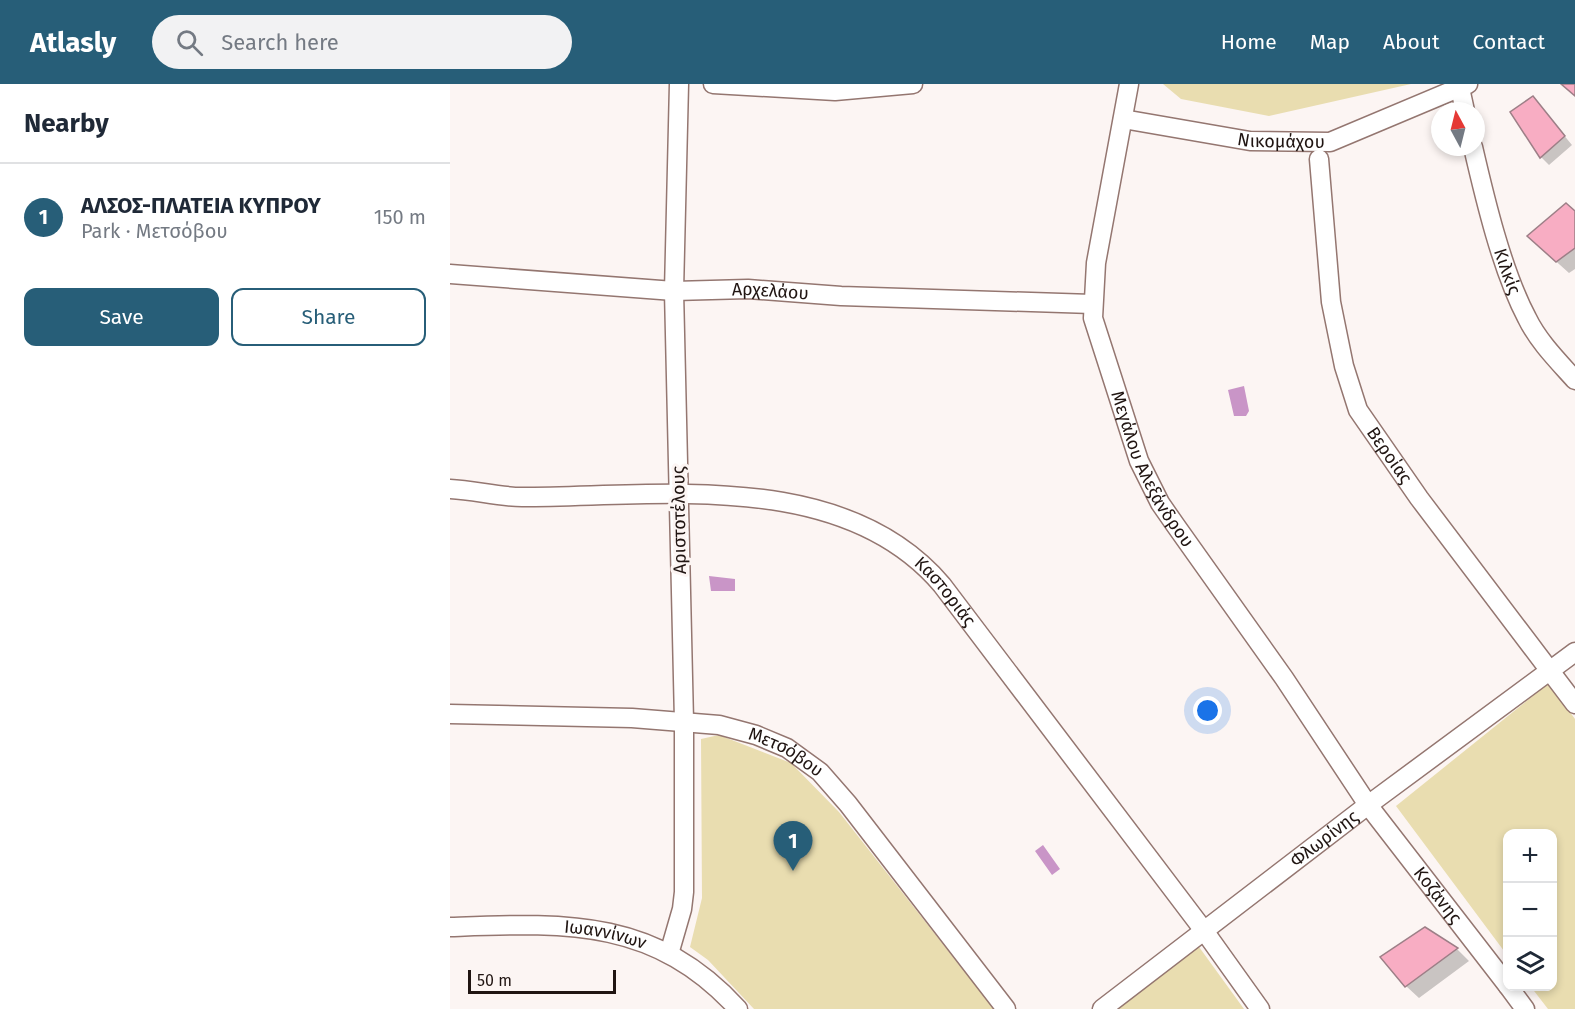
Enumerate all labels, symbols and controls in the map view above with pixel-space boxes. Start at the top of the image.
search box [152,15,572,69]
text: Atlasly [30,26,116,59]
icon: search [173,26,206,59]
text: Search here [221,29,339,56]
text: Home [1221,29,1277,55]
text: Map [1310,29,1350,55]
text: About [1383,29,1440,55]
text: Contact [1473,29,1545,55]
north arrow [1431,102,1485,156]
text: Nearby [24,108,109,139]
street label: Νικομάχου [1236,128,1325,153]
text: ΑΛΣΟΣ-ΠΛΑΤΕΙΑ ΚΥΠΡΟΥ [81,192,321,219]
text: 1 [39,205,48,229]
text: 150 m [374,205,426,229]
text: Park · Μετσόβου [81,219,228,243]
street label: Κιλκίς [1489,246,1526,298]
street label: Αρχελάου [732,278,809,305]
button: Save [24,288,219,346]
button: Share [231,288,426,346]
street label: Μεγάλου Αλεξάνδρου [1106,388,1199,551]
street label: Βεροίας [1362,423,1417,488]
street label: Αριστοτέλους [667,465,691,574]
street label: Καστοριάς [910,552,981,631]
your location [1193,696,1222,725]
street label: Μετσόβου [746,723,828,782]
street label: Φλωρίνης [1286,805,1363,872]
pin: 1 [774,822,812,871]
map controls [1503,829,1557,991]
button: + [1503,829,1557,883]
street label: Κοζάνης [1409,862,1467,928]
button: − [1503,883,1557,937]
street label: Ιωαννίνων [563,916,650,954]
button: layers [1503,937,1557,991]
scale bar [468,967,616,994]
text: 50 m [477,971,512,990]

